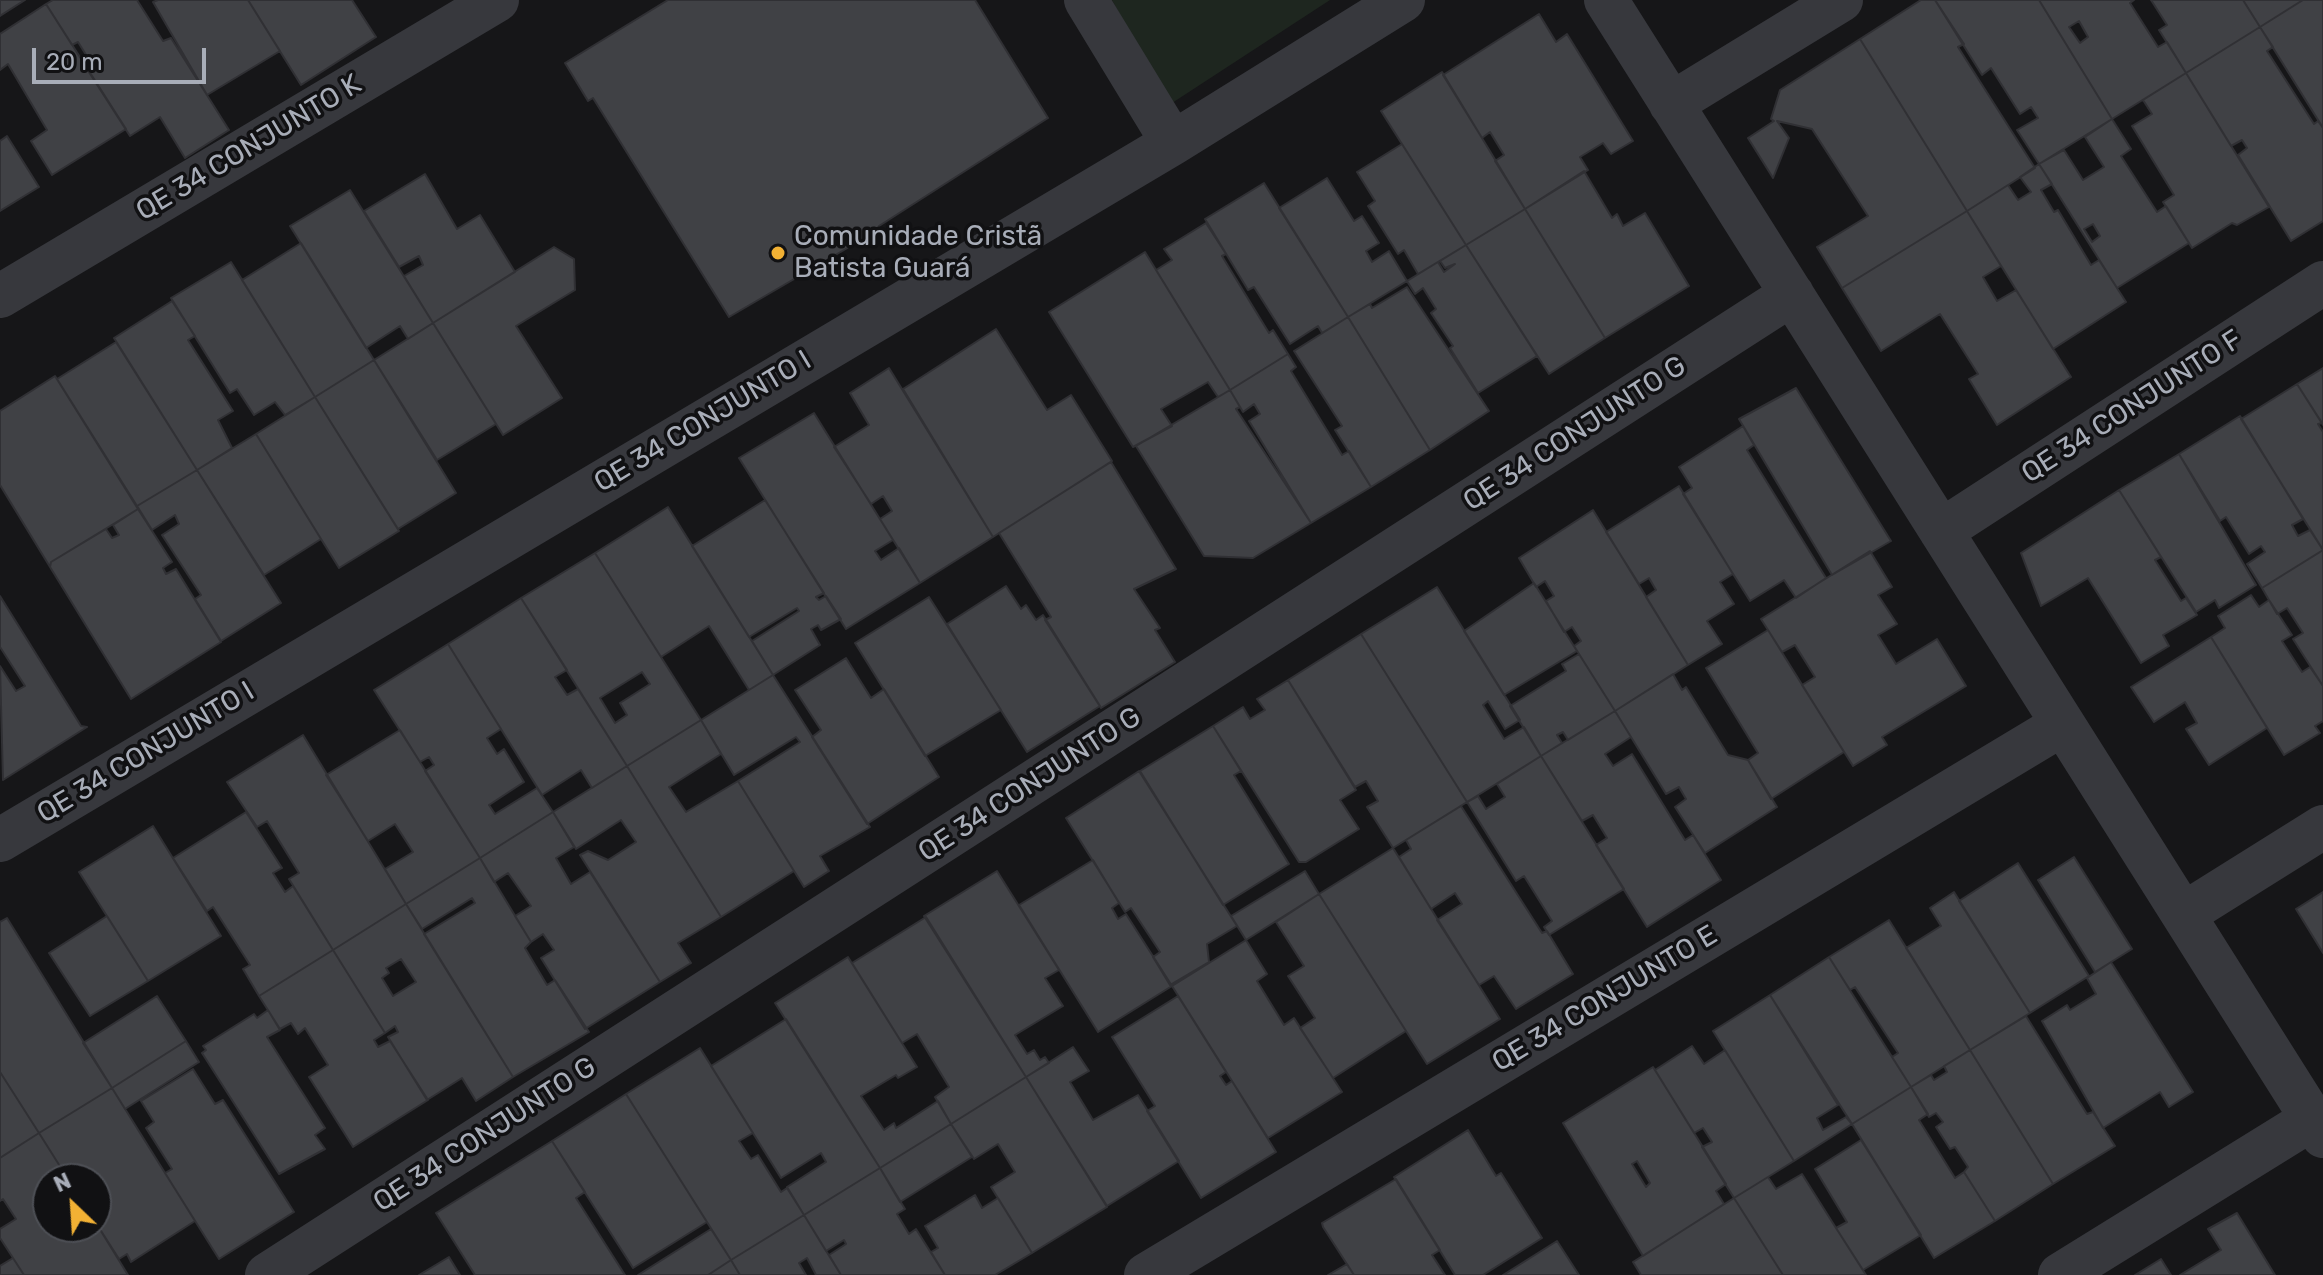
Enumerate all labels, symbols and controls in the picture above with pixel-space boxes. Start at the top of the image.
scale bar [36,32,210,82]
text: 20 m [46,48,103,76]
street label: QE 34 CONJUNTO K [131,68,367,228]
place label: Comunidade Cristã Batista Guará [794,220,1042,286]
marker: Comunidade Cristã Batista Guará [769,244,787,262]
street label: QE 34 CONJUNTO F [2016,323,2248,491]
street label: QE 34 CONJUNTO I [588,344,818,500]
street label: QE 34 CONJUNTO G [1457,350,1693,518]
street label: QE 34 CONJUNTO I [31,675,261,831]
street label: QE 34 CONJUNTO G [912,701,1148,869]
street label: QE 34 CONJUNTO E [1486,919,1724,1079]
street label: QE 34 CONJUNTO G [367,1051,603,1219]
north arrow [32,1163,112,1243]
text: N [50,1167,75,1198]

